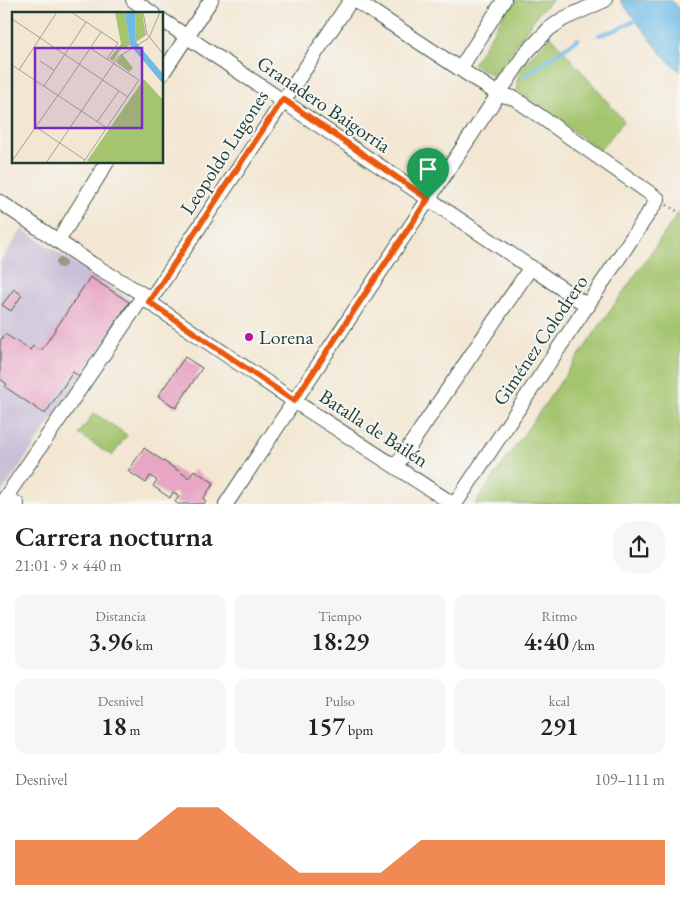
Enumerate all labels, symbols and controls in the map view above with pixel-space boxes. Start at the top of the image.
inset map [12,12,164,164]
street label: Granadero Baigorria [252,50,396,158]
street label: Leopoldo Lugones [174,85,274,219]
pin [407,148,449,199]
icon: arrive [414,155,442,183]
street label: Giménez Colodrero [487,269,593,410]
place label: Lorena [259,324,314,350]
marker: Lorena [243,331,255,343]
street label: Batalla de Bailén [314,383,434,473]
text: Carrera nocturna [15,518,213,554]
button: share [613,521,665,573]
text: 21:01 · 9 × 440 m [15,555,122,576]
text: Distancia [95,607,146,625]
text: Tiempo [318,607,362,625]
text: Ritmo [542,607,577,625]
text: 3.96 [88,625,133,657]
text: 18:29 [311,625,369,657]
text: 4:40 [524,625,569,657]
text: km [133,636,153,654]
text: /km [569,636,595,654]
text: Desnivel [98,692,144,710]
text: Pulso [325,692,355,710]
text: kcal [549,692,570,710]
text: 18 [101,710,127,742]
text: 157 [307,710,345,742]
text: 291 [540,710,579,742]
text: m [127,721,140,739]
text: bpm [345,721,373,739]
text: Desnivel [15,769,68,790]
text: 109–111 m [594,769,665,790]

